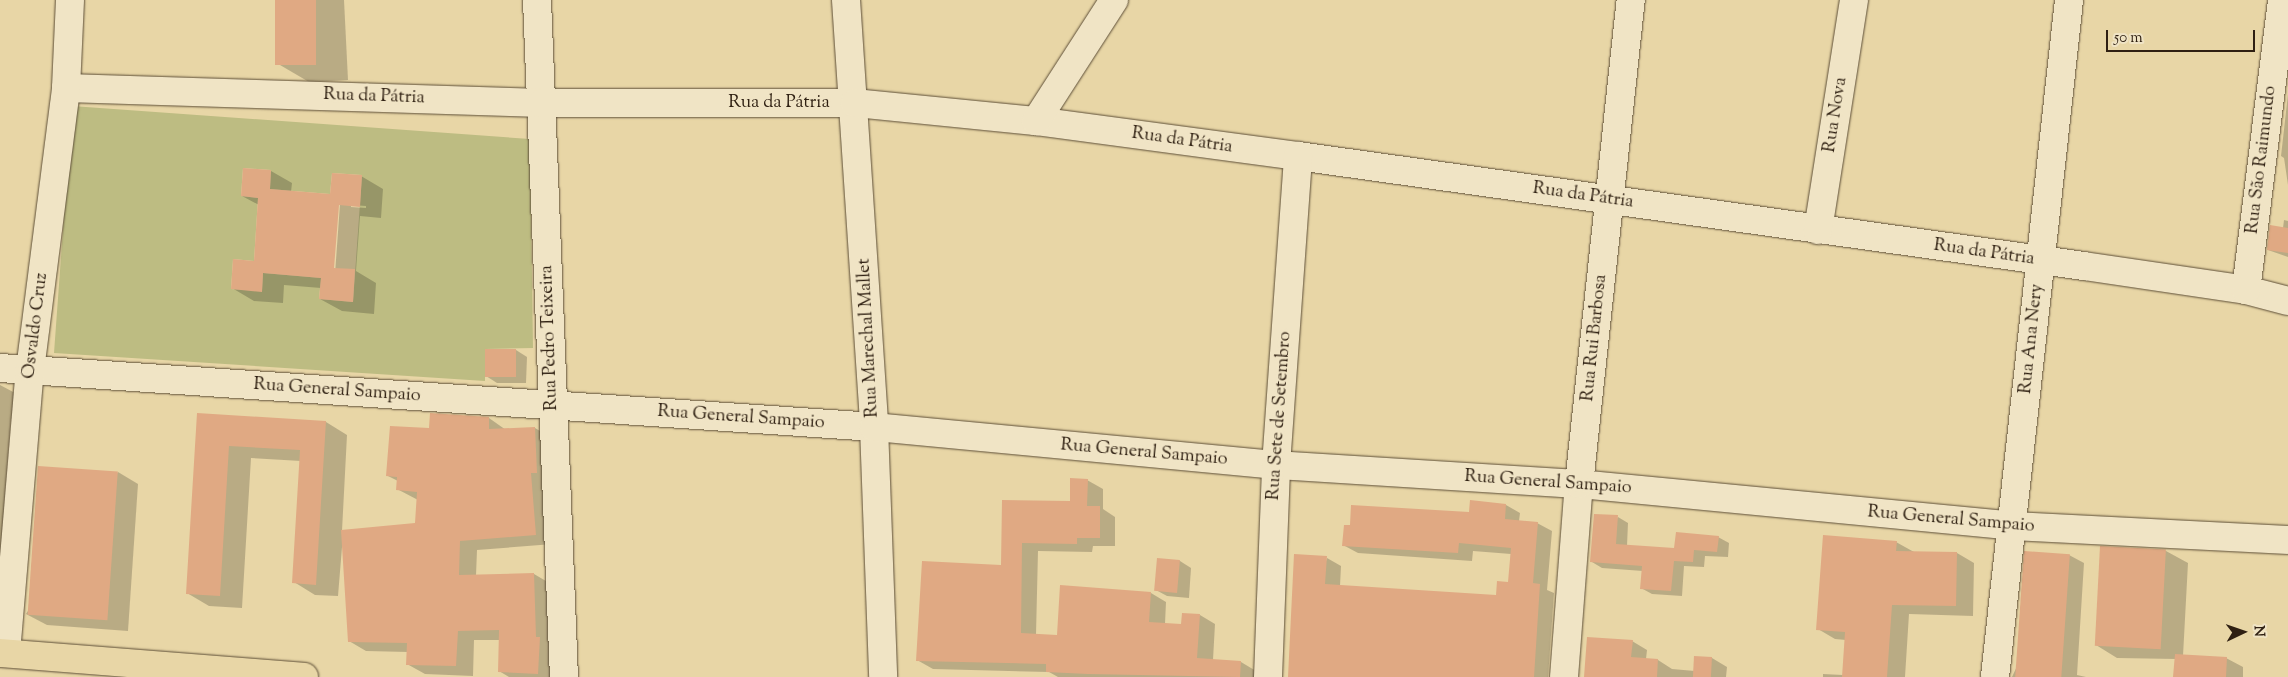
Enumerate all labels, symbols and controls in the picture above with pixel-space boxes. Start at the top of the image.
scale bar [2108,20,2257,52]
text: 50 m [2114,28,2143,49]
street label: Rua Nova [1819,76,1853,154]
street label: Rua da Pátria [323,84,425,110]
street label: Rua São Raimundo [2242,85,2282,235]
street label: Rua da Pátria [728,92,830,114]
street label: Rua da Pátria [1130,123,1234,159]
street label: Rua da Pátria [1531,178,1635,214]
street label: Rua da Pátria [1932,235,2036,271]
street label: Rua Marechal Mallet [854,258,884,418]
street label: Rua Pedro Teixeira [537,265,563,411]
street label: Osvaldo Cruz [19,272,53,380]
street label: Rua Rui Barbosa [1578,273,1612,403]
street label: Rua Ana Nery [2015,283,2049,395]
street label: Rua Sete de Setembro [1263,331,1297,501]
street label: Rua General Sampaio [253,374,421,408]
street label: Rua General Sampaio [657,401,825,435]
street label: Rua General Sampaio [1060,435,1228,471]
street label: Rua General Sampaio [1464,466,1632,500]
street label: Rua General Sampaio [1867,502,2035,538]
north arrow [2218,607,2268,657]
text: N [2248,625,2268,637]

